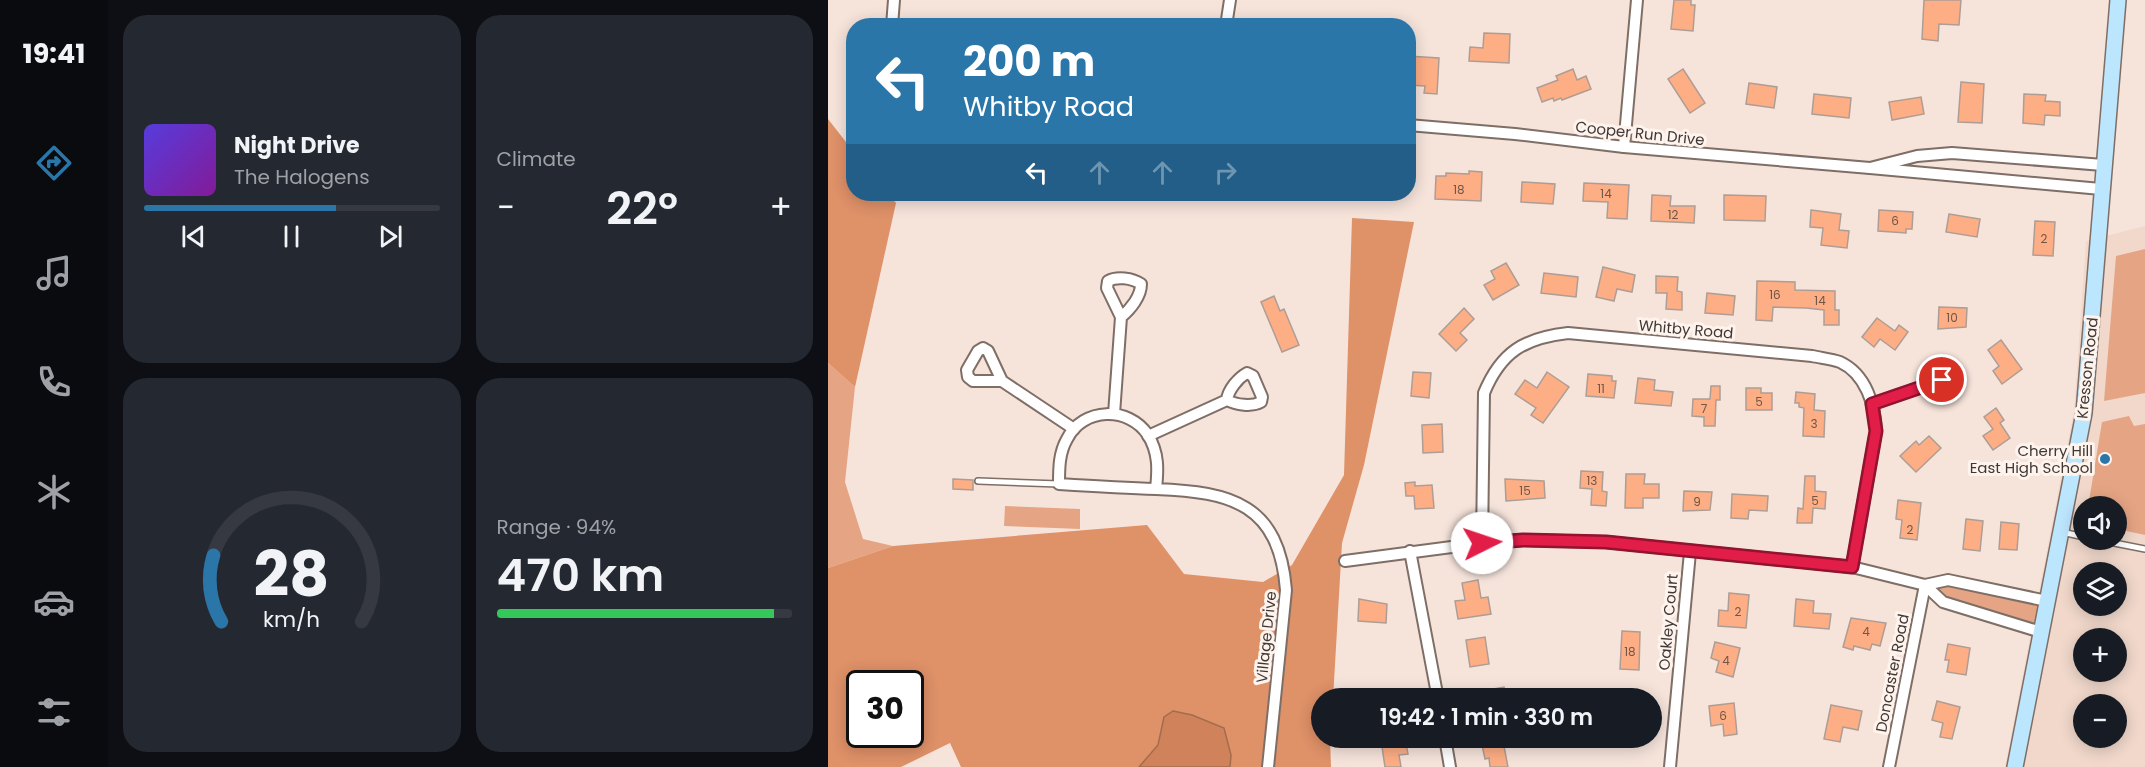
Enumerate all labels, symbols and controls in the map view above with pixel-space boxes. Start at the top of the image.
text: 200 m [963,32,1095,91]
text: 19:41 [23,35,85,72]
icon: left [864,42,942,120]
text: Whitby Road [963,88,1134,125]
street label: Cooper Run Drive [1574,116,1706,150]
text: Night Drive [234,130,360,161]
icon: directions [33,142,75,184]
text: Climate [497,145,576,173]
icon: left [1020,156,1053,189]
icon: ahead [1083,156,1116,189]
icon: ahead [1146,156,1179,189]
icon: right [1209,156,1242,189]
text: The Halogens [234,163,370,191]
text: 22° [606,177,678,240]
house number: 18 [1453,181,1465,198]
text: − [497,184,515,231]
text: + [769,184,792,231]
house number: 14 [1600,185,1612,202]
house number: 12 [1668,206,1678,223]
house number: 6 [1891,212,1899,229]
icon: previous [177,220,210,253]
icon: pause [275,220,308,253]
icon: next [374,220,407,253]
house number: 2 [2041,230,2048,247]
icon: music [33,252,75,294]
house number: 16 [1769,286,1781,303]
house number: 14 [1814,292,1826,309]
house number: 10 [1946,309,1958,326]
street label: Whitby Road [1638,314,1734,344]
street label: Kresson Road [2071,316,2103,420]
pin [1916,354,1967,405]
icon: phone [33,361,75,403]
icon: arrive [1925,363,1958,396]
house number: 11 [1597,380,1605,397]
house number: 5 [1755,393,1763,410]
house number: 7 [1701,400,1708,417]
house number: 3 [1810,415,1818,432]
place label: Cherry Hill East High School [1970,440,2093,478]
marker: Cherry Hill East High School [2098,452,2112,466]
icon: climate [33,471,75,513]
house number: 13 [1587,472,1597,489]
house number: 15 [1519,482,1531,499]
house number: 5 [1811,492,1819,509]
house number: 9 [1693,493,1701,510]
map controls [2073,496,2127,748]
button: sound [2073,496,2127,550]
position arrow [1450,511,1514,575]
text: Range · 94% [497,513,616,541]
house number: 2 [1907,521,1914,538]
text: 28 [254,530,330,618]
text: 470 km [497,544,664,607]
button: layers [2073,562,2127,616]
street label: Oakley Court [1653,573,1683,671]
icon: car [33,581,75,623]
street label: Village Drive [1251,590,1281,684]
house number: 2 [1735,603,1742,620]
text: km/h [263,604,320,635]
street label: Doncaster Road [1870,612,1914,734]
house number: 4 [1862,623,1870,640]
button: + [2073,628,2127,682]
house number: 18 [1624,643,1636,660]
house number: 4 [1722,652,1730,669]
speed limit sign: 30 [846,670,924,748]
icon: filters [33,691,75,733]
button: − [2073,694,2127,748]
text: 19:42 · 1 min · 330 m [1380,702,1593,733]
house number: 6 [1719,707,1727,724]

